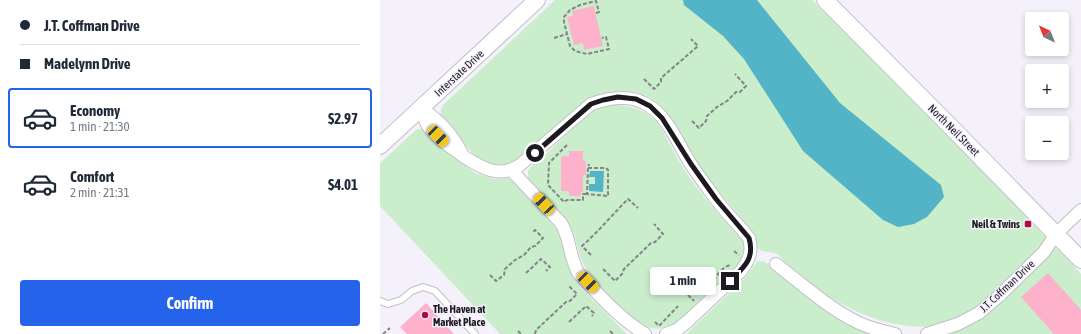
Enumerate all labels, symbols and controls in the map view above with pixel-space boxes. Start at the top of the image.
north arrow [1025,12,1069,56]
map controls [1025,12,1069,160]
text: J.T. Coffman Drive [44,17,140,34]
street label: Interstate Drive [432,47,486,99]
text: Madelynn Drive [44,55,131,72]
button: + [1025,64,1069,108]
icon: car [22,100,58,136]
text: Economy [70,102,120,119]
street label: North Neil Street [926,102,982,158]
text: $2.97 [328,110,358,127]
button: − [1025,116,1069,160]
text: 1 min · 21:30 [70,119,130,134]
car [425,123,451,149]
route start [526,144,544,162]
icon: car [22,166,58,202]
text: Comfort [70,168,114,185]
text: $4.01 [328,176,358,193]
text: 2 min · 21:31 [70,185,130,200]
car [531,191,557,217]
place label: Neil & Twins [972,218,1020,230]
marker: Neil & Twins [1023,219,1033,229]
street label: J.T. Coffman Drive [977,258,1037,314]
callout: 1 min [650,267,716,295]
car [575,269,601,295]
route end [721,272,739,290]
text: 1 min [670,273,696,288]
button: Confirm [20,280,360,326]
place label: The Haven at Market Place [433,303,486,328]
marker: The Haven at Market Place [420,310,430,320]

